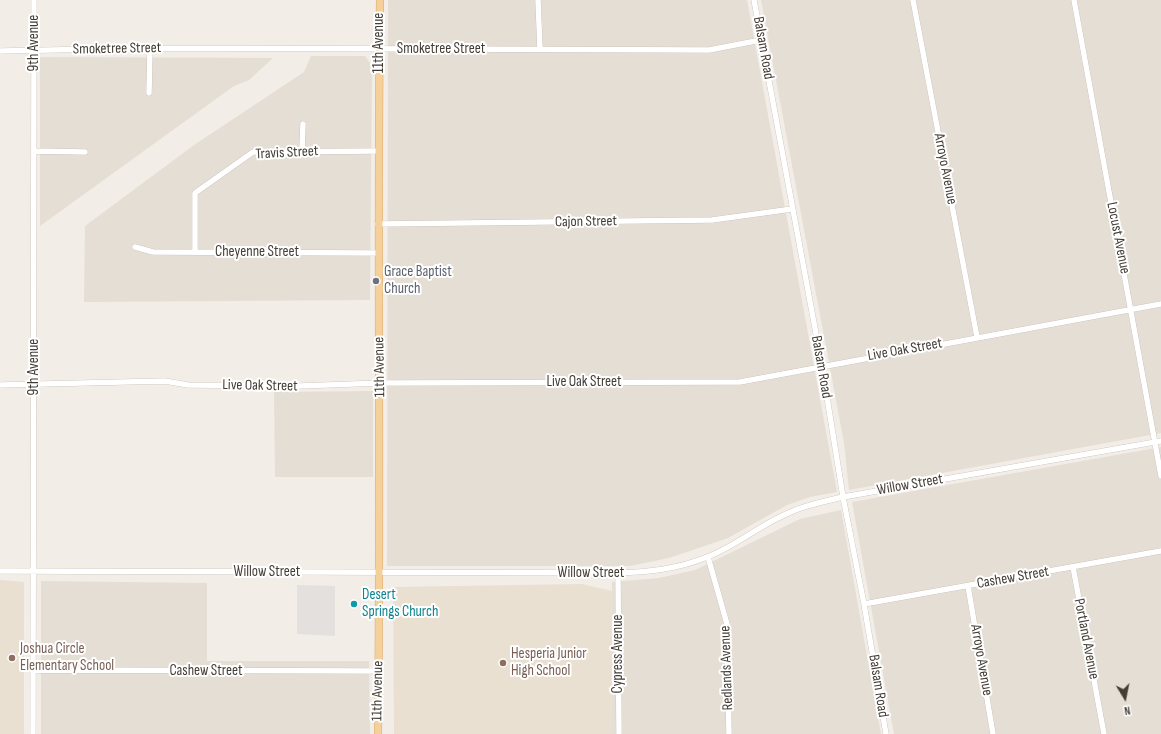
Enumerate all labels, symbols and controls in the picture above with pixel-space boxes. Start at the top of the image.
street label: 11th Avenue [370,13,388,73]
street label: 9th Avenue [25,15,43,71]
street label: Balsam Road [749,15,777,81]
street label: Smoketree Street [73,39,161,59]
street label: Smoketree Street [397,40,485,58]
street label: Arroyo Avenue [929,132,961,206]
street label: Travis Street [255,142,319,164]
street label: Locust Avenue [1102,201,1134,275]
street label: Cajon Street [555,212,617,232]
street label: Cheyenne Street [215,243,299,261]
place label: Grace Baptist Church [384,263,452,298]
marker: Grace Baptist Church [371,276,381,286]
street label: Balsam Road [807,334,835,400]
street label: Live Oak Street [866,335,944,365]
street label: 11th Avenue [370,337,390,397]
street label: 9th Avenue [25,339,43,395]
street label: Live Oak Street [546,373,622,391]
street label: Live Oak Street [222,376,298,396]
street label: Willow Street [876,470,944,500]
street label: Willow Street [234,563,300,581]
street label: Cashew Street [975,563,1051,593]
street label: Willow Street [558,564,624,582]
place label: Desert Springs Church [362,586,438,621]
street label: Portland Avenue [1069,597,1103,681]
marker: Desert Springs Church [349,599,359,609]
street label: Cypress Avenue [609,615,627,693]
street label: Arroyo Avenue [966,623,996,697]
street label: Redlands Avenue [717,625,737,711]
place label: Joshua Circle Elementary School [20,640,114,675]
place label: Hesperia Junior High School [511,645,587,680]
marker: Joshua Circle Elementary School [7,653,17,663]
street label: Balsam Road [864,653,892,719]
marker: Hesperia Junior High School [498,658,508,668]
street label: 11th Avenue [368,661,388,721]
street label: Cashew Street [169,662,243,680]
north arrow [1105,678,1145,718]
text: N [1123,703,1131,717]

